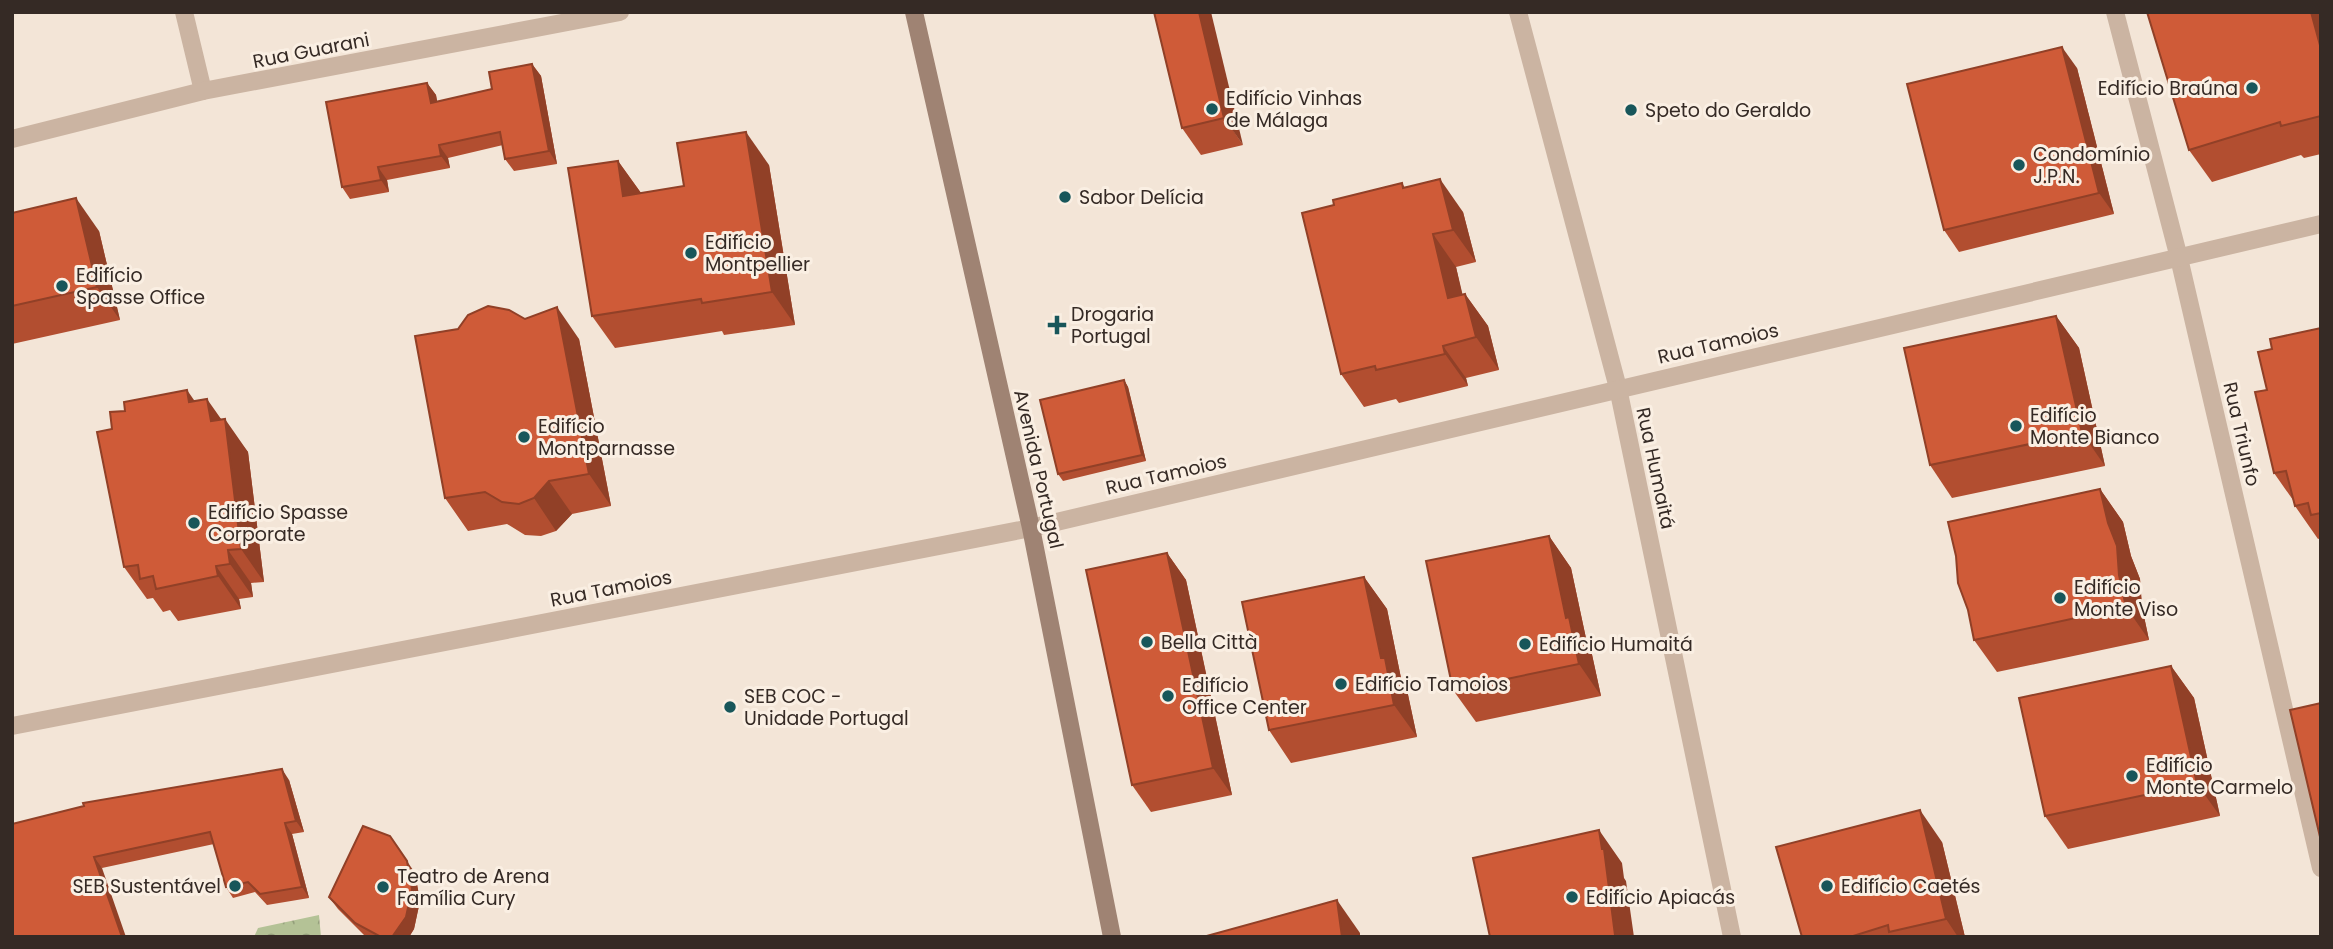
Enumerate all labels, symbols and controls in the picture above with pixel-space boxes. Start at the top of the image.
street label: Rua Guarani [251,26,372,75]
place label: Edifício Braúna [2098,75,2238,102]
marker: Edifício Braúna [2244,80,2260,96]
place label: Edifício Vinhas de Málaga [1226,85,1362,134]
place label: Speto do Geraldo [1645,97,1811,124]
marker: Edifício Vinhas de Málaga [1204,101,1220,117]
marker: Speto do Geraldo [1623,102,1639,118]
place label: Condomínio J.P.N. [2033,141,2150,190]
marker: Condomínio J.P.N. [2011,157,2027,173]
place label: Sabor Delícia [1079,184,1204,211]
marker: Sabor Delícia [1057,189,1073,205]
place label: Edifício Montpellier [705,229,810,278]
marker: Edifício Montpellier [683,245,699,261]
place label: Edifício Spasse Office [76,262,205,311]
marker: Edifício Spasse Office [54,278,70,294]
place label: Drogaria Portugal [1071,301,1154,350]
street label: Rua Tamoios [1655,316,1781,371]
marker: Drogaria Portugal [1049,317,1065,333]
street label: Rua Triunfo [2216,379,2267,489]
street label: Avenida Portugal [1007,387,1070,551]
place label: Edifício Monte Bianco [2030,402,2159,451]
street label: Rua Humaitá [1629,405,1682,531]
place label: Edifício Montparnasse [538,413,675,462]
marker: Edifício Monte Bianco [2008,418,2024,434]
marker: Edifício Montparnasse [516,429,532,445]
street label: Rua Tamoios [1103,447,1229,502]
place label: Edifício Spasse Corporate [208,499,348,548]
marker: Edifício Spasse Corporate [186,515,202,531]
street label: Rua Tamoios [548,563,674,613]
place label: Edifício Monte Viso [2074,574,2178,623]
marker: Edifício Monte Viso [2052,590,2068,606]
place label: Bella Città [1161,629,1258,656]
place label: Edifício Humaitá [1539,631,1693,658]
marker: Bella Città [1139,634,1155,650]
marker: Edifício Humaitá [1517,636,1533,652]
place label: Edifício Tamoios [1355,671,1508,698]
place label: Edifício Office Center [1182,672,1307,721]
marker: Edifício Tamoios [1333,676,1349,692]
place label: SEB COC - Unidade Portugal [744,683,909,732]
marker: Edifício Office Center [1160,688,1176,704]
marker: SEB COC - Unidade Portugal [722,699,738,715]
place label: Edifício Monte Carmelo [2146,752,2293,801]
marker: Edifício Monte Carmelo [2124,768,2140,784]
place label: Teatro de Arena Família Cury [397,863,550,912]
place label: SEB Sustentável [72,873,221,900]
place label: Edifício Caetés [1841,873,1981,900]
marker: SEB Sustentável [227,878,243,894]
marker: Edifício Caetés [1819,878,1835,894]
marker: Teatro de Arena Família Cury [375,879,391,895]
place label: Edifício Apiacás [1586,884,1735,911]
marker: Edifício Apiacás [1564,889,1580,905]

